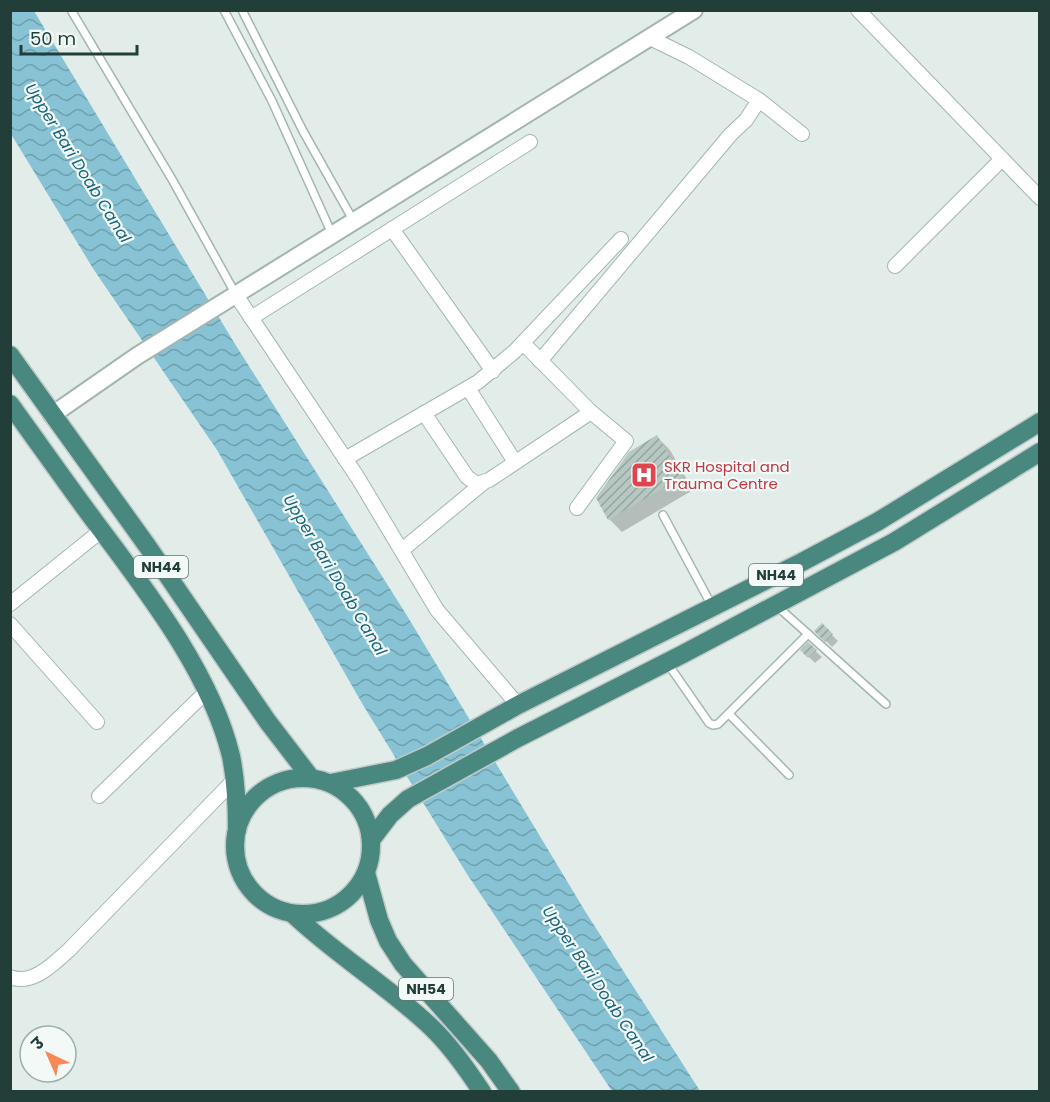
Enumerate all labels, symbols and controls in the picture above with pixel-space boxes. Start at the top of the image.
scale bar [21,18,136,56]
text: 50 m [30,26,76,51]
water label: Upper Bari Doab Canal [19,79,137,247]
place label: SKR Hospital and Trauma Centre [664,456,790,494]
hospital icon: SKR Hospital and Trauma Centre [629,460,659,490]
water label: Upper Bari Doab Canal [278,490,392,660]
road number: NH44 [134,556,188,578]
road number: NH44 [749,564,803,586]
water label: Upper Bari Doab Canal [537,901,659,1067]
road number: NH54 [399,978,453,1000]
north arrow [18,1024,78,1084]
text: उ [26,1031,50,1056]

